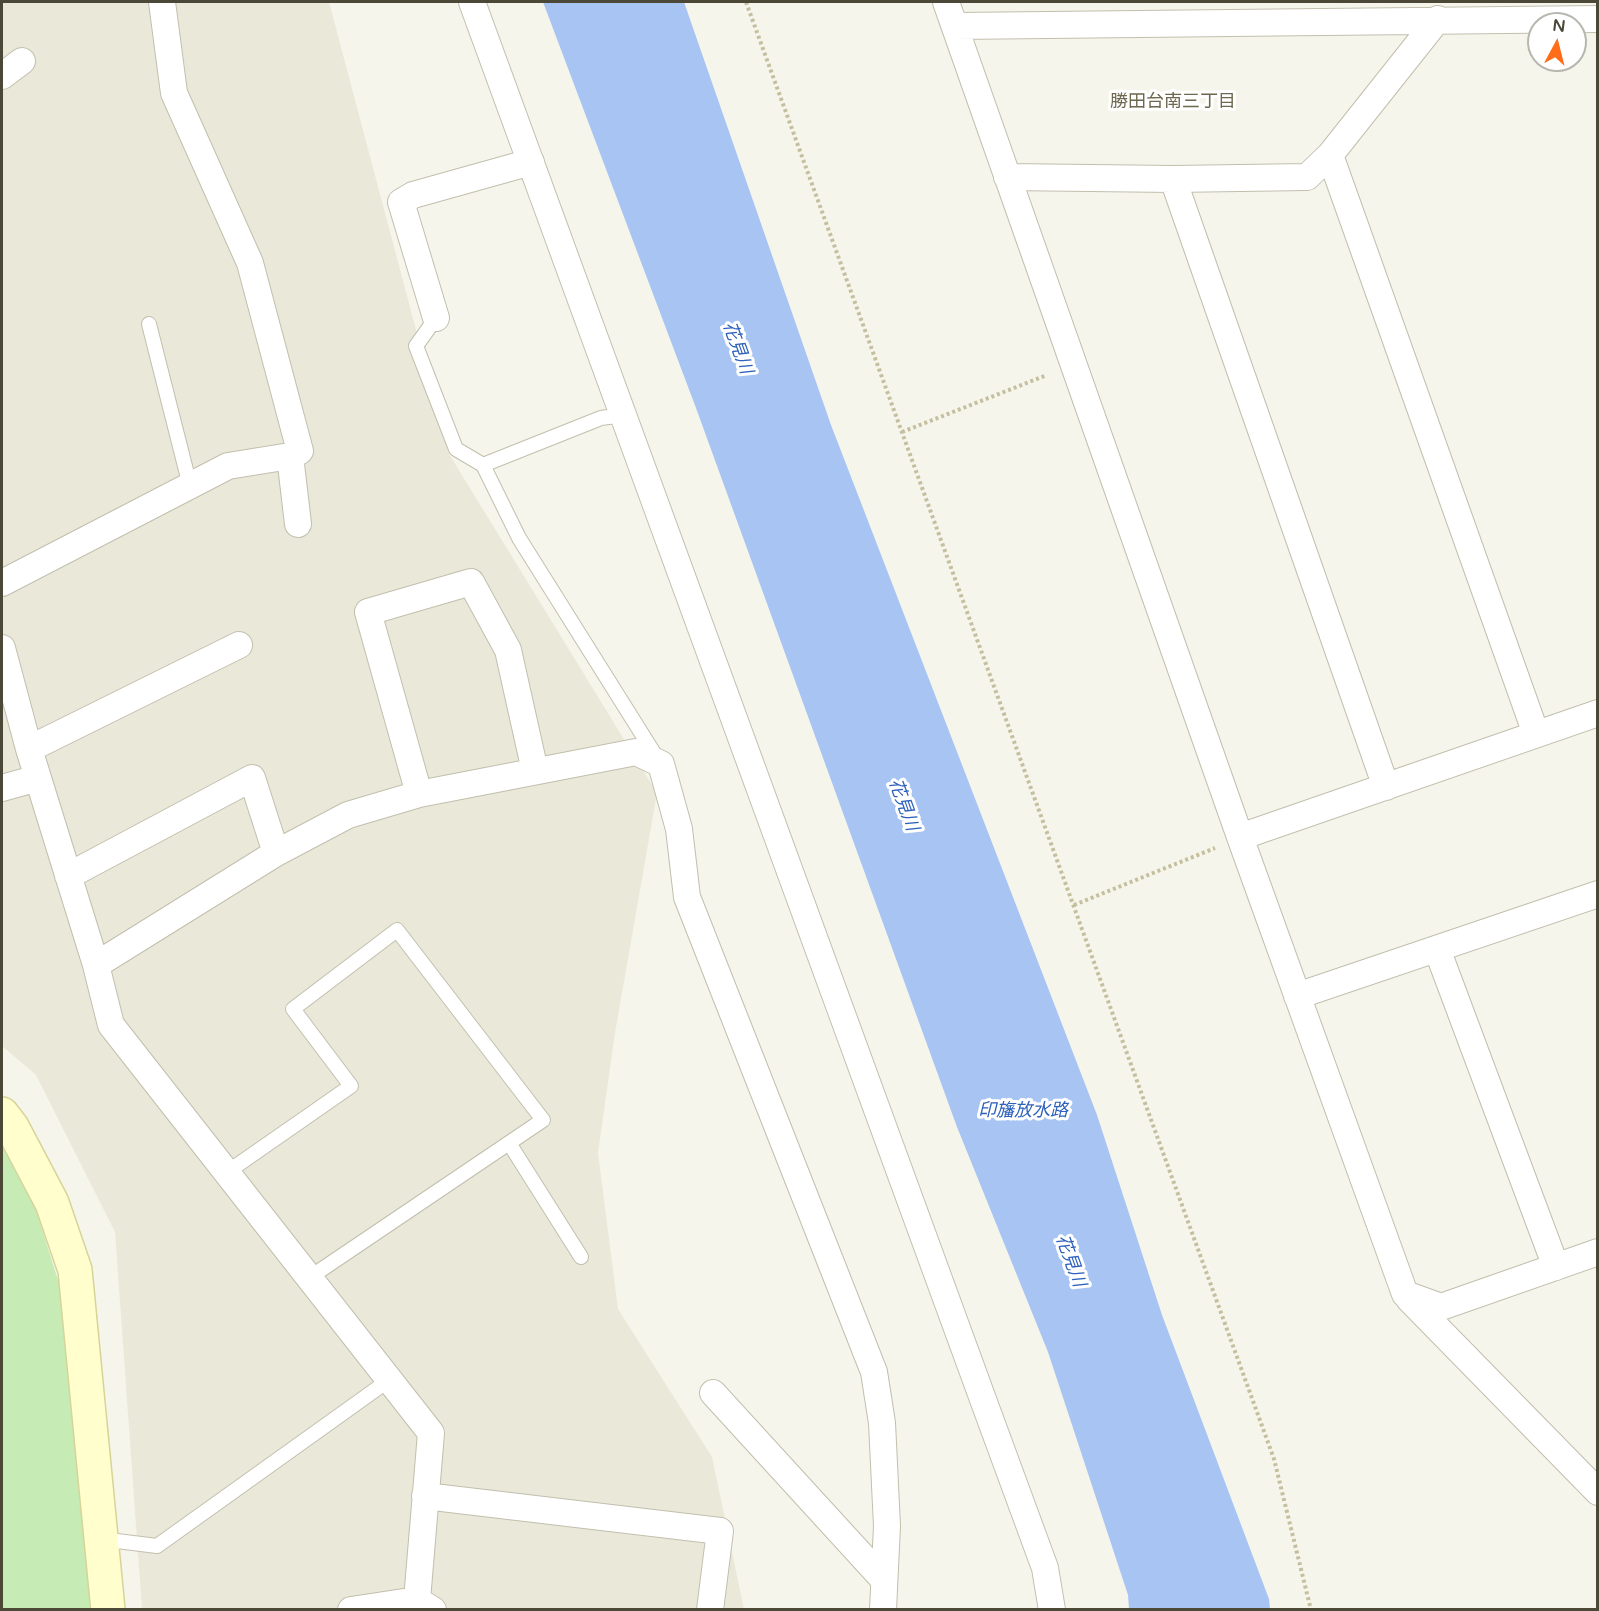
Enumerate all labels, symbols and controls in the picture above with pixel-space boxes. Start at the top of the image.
north arrow [1527,12,1587,72]
text: N [1551,15,1567,37]
district label: 勝田台南三丁目 [1110,91,1236,113]
water label: 花見川 [718,319,756,377]
water label: 花見川 [884,776,922,834]
water label: 印旛放水路 [978,1100,1068,1122]
water label: 花見川 [1051,1232,1089,1290]

